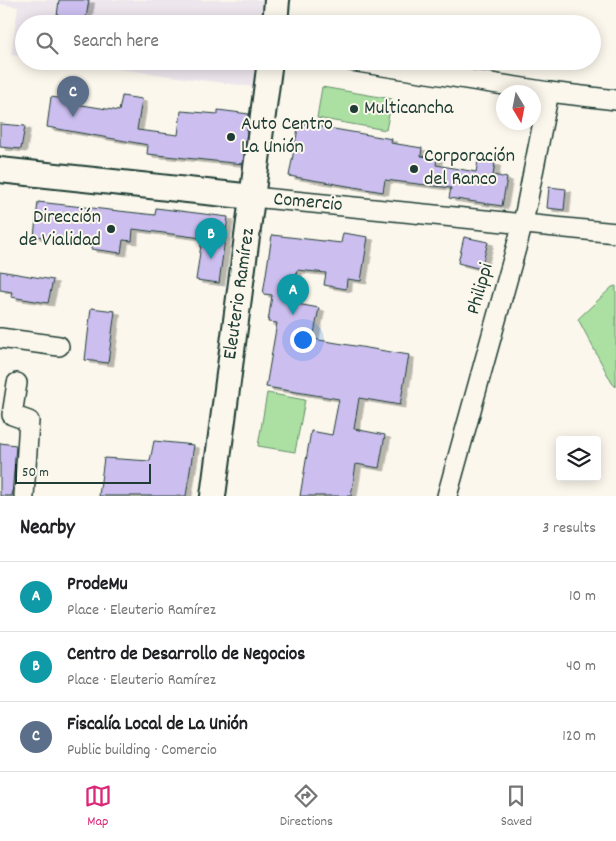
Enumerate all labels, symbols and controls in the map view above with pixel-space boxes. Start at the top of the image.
search box [15,15,601,70]
icon: search [33,29,61,57]
text: Search here [73,29,159,56]
pin: C [57,76,89,117]
north arrow [496,85,541,130]
place label: Multicancha [364,95,454,123]
marker: Multicancha [348,103,360,115]
place label: Auto Centro La Unión [241,111,333,162]
marker: Auto Centro La Unión [225,131,237,143]
place label: Corporación del Ranco [424,143,515,194]
marker: Corporación del Ranco [408,163,420,175]
street label: Comercio [272,186,344,220]
place label: Dirección de Vialidad [19,204,101,255]
pin: B [195,218,227,259]
marker: Dirección de Vialidad [105,223,117,235]
street label: Eleuterio Ramírez [217,226,263,361]
street label: Philippi [460,260,502,318]
pin: A [277,274,309,315]
your location [290,327,316,353]
map controls [556,436,601,481]
button: layers [556,436,601,481]
scale bar [15,461,151,484]
text: 50 m [22,463,49,483]
text: Nearby [20,514,75,544]
text: 3 results [542,517,596,540]
text: ProdeMu [67,572,128,599]
text: A [32,585,40,608]
text: 10 m [569,585,596,608]
text: Place · Eleuterio Ramírez [67,599,216,622]
text: Centro de Desarrollo de Negocios [67,642,305,669]
text: B [32,655,40,678]
text: 40 m [566,655,596,678]
text: Place · Eleuterio Ramírez [67,669,216,692]
text: Fiscalía Local de La Unión [67,712,248,739]
text: C [32,725,40,748]
text: 120 m [562,725,596,748]
text: Public building · Comercio [67,739,217,762]
tab: Map [84,782,112,832]
tab: Directions [280,782,333,832]
tab: Saved [501,782,532,832]

